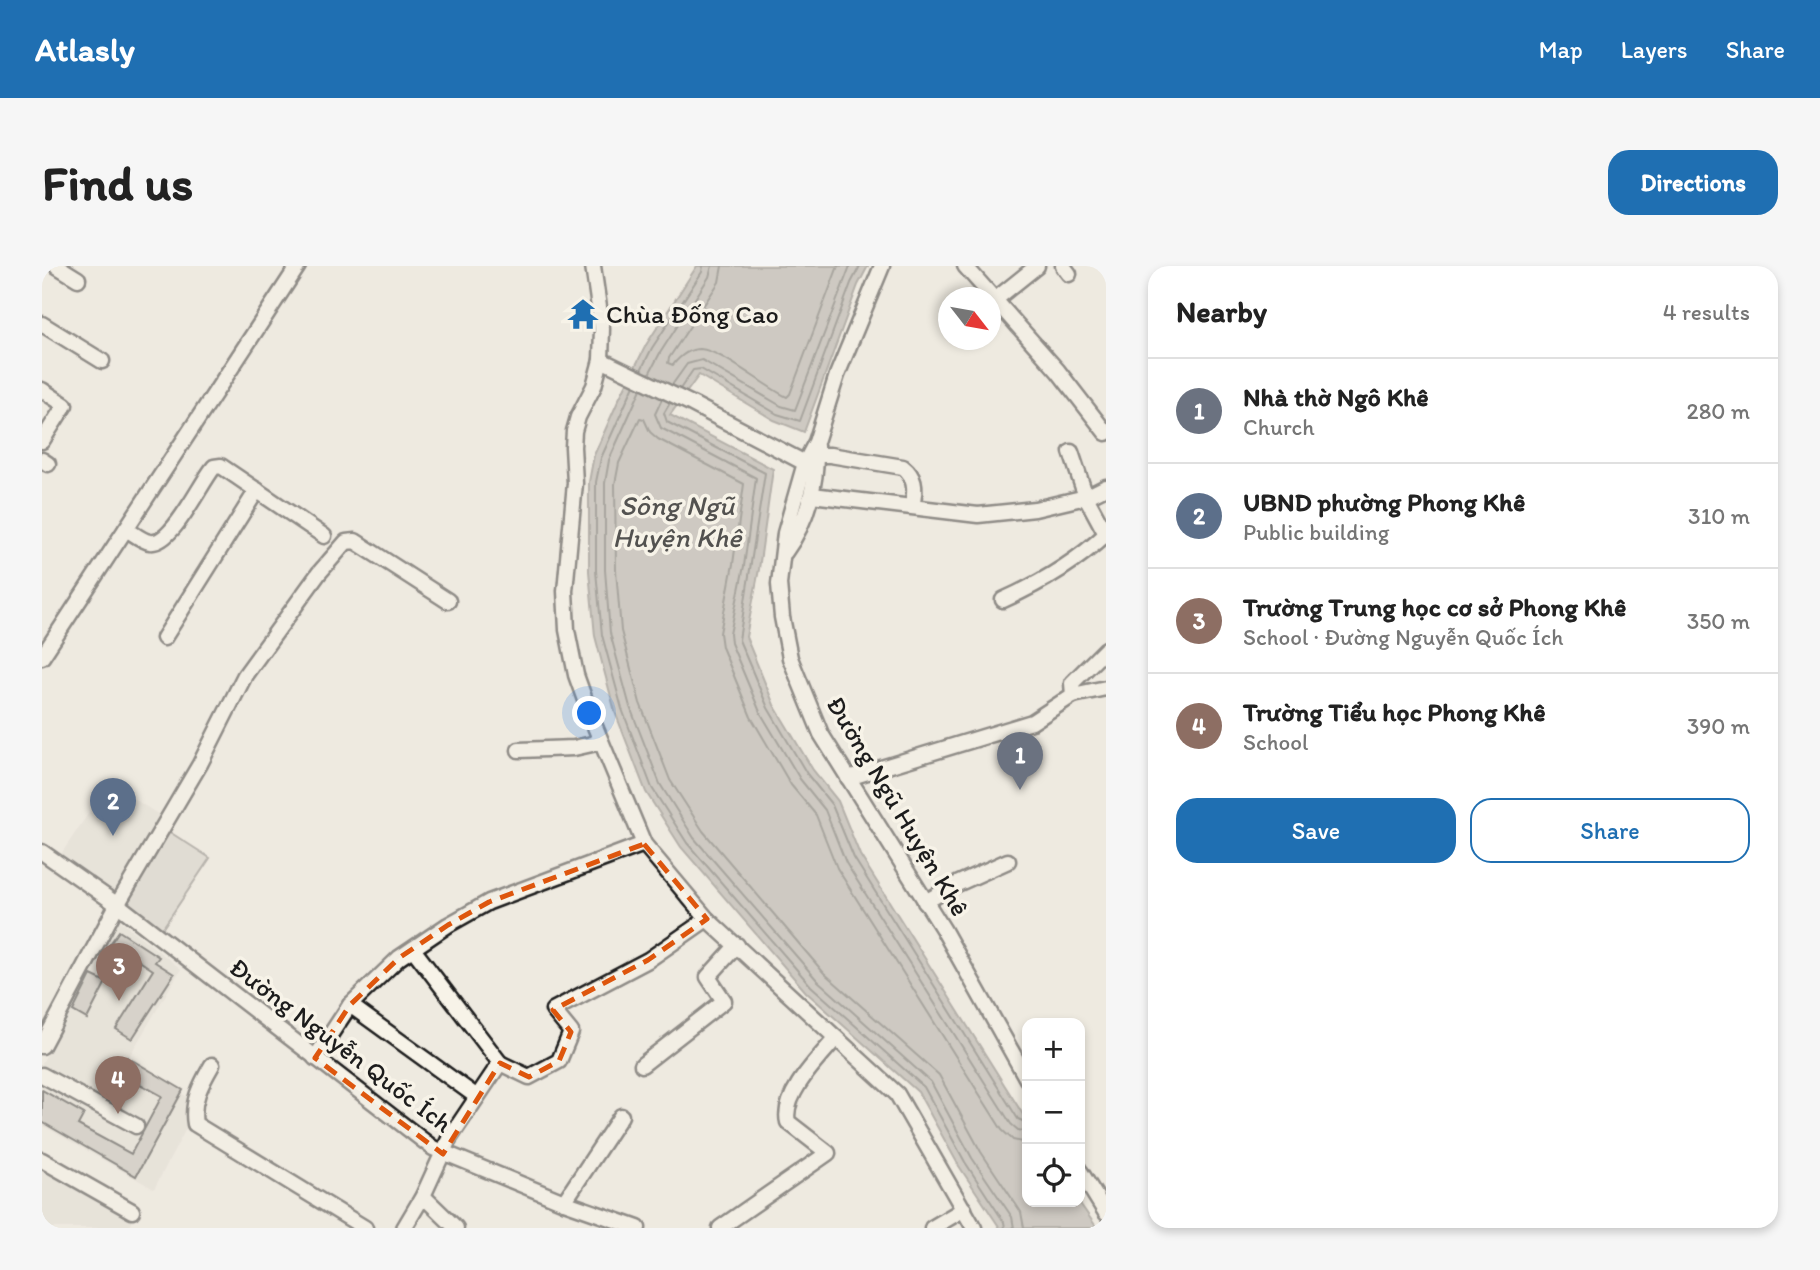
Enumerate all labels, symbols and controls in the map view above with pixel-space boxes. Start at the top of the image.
text: Atlasly [35,30,135,69]
text: Map [1539,35,1583,64]
text: Layers [1621,35,1688,64]
text: Share [1726,35,1785,64]
button: Directions [1608,150,1778,215]
text: Find us [42,153,193,212]
north arrow [938,287,1001,350]
text: Nearby [1176,293,1267,330]
temple icon: Chùa Đống Cao [566,297,600,331]
place label: Chùa Đống Cao [606,298,779,330]
text: 4 results [1663,298,1750,326]
text: Nhà thờ Ngô Khê [1243,381,1429,413]
text: 1 [1194,397,1204,425]
text: 280 m [1687,397,1750,425]
text: Church [1243,413,1315,441]
text: UBND phường Phong Khê [1243,486,1525,518]
water label: Sông Ngũ Huyện Khê [613,488,743,554]
text: 2 [1193,502,1205,530]
text: 310 m [1688,502,1750,530]
text: Public building [1243,518,1389,546]
text: Trường Trung học cơ sở Phong Khê [1243,591,1626,623]
text: 3 [1193,607,1205,635]
text: 350 m [1687,607,1750,635]
text: School · Đường Nguyễn Quốc Ích [1243,623,1563,651]
street label: Đường Ngũ Huyện Khê [820,690,976,922]
your location [572,696,606,730]
text: Trường Tiểu học Phong Khê [1243,696,1546,728]
text: 4 [1192,712,1206,740]
text: 390 m [1687,712,1750,740]
text: School [1243,728,1308,756]
pin: 1 [997,732,1043,790]
pin: 2 [90,778,136,836]
button: Save [1176,798,1456,863]
button: Share [1470,798,1750,863]
pin: 3 [96,943,142,1001]
street label: Đường Nguyễn Quốc Ích [223,951,459,1139]
map controls [1022,1018,1085,1207]
button: + [1022,1018,1085,1081]
pin: 4 [95,1056,141,1114]
button: − [1022,1081,1085,1144]
button: locate [1022,1144,1085,1207]

